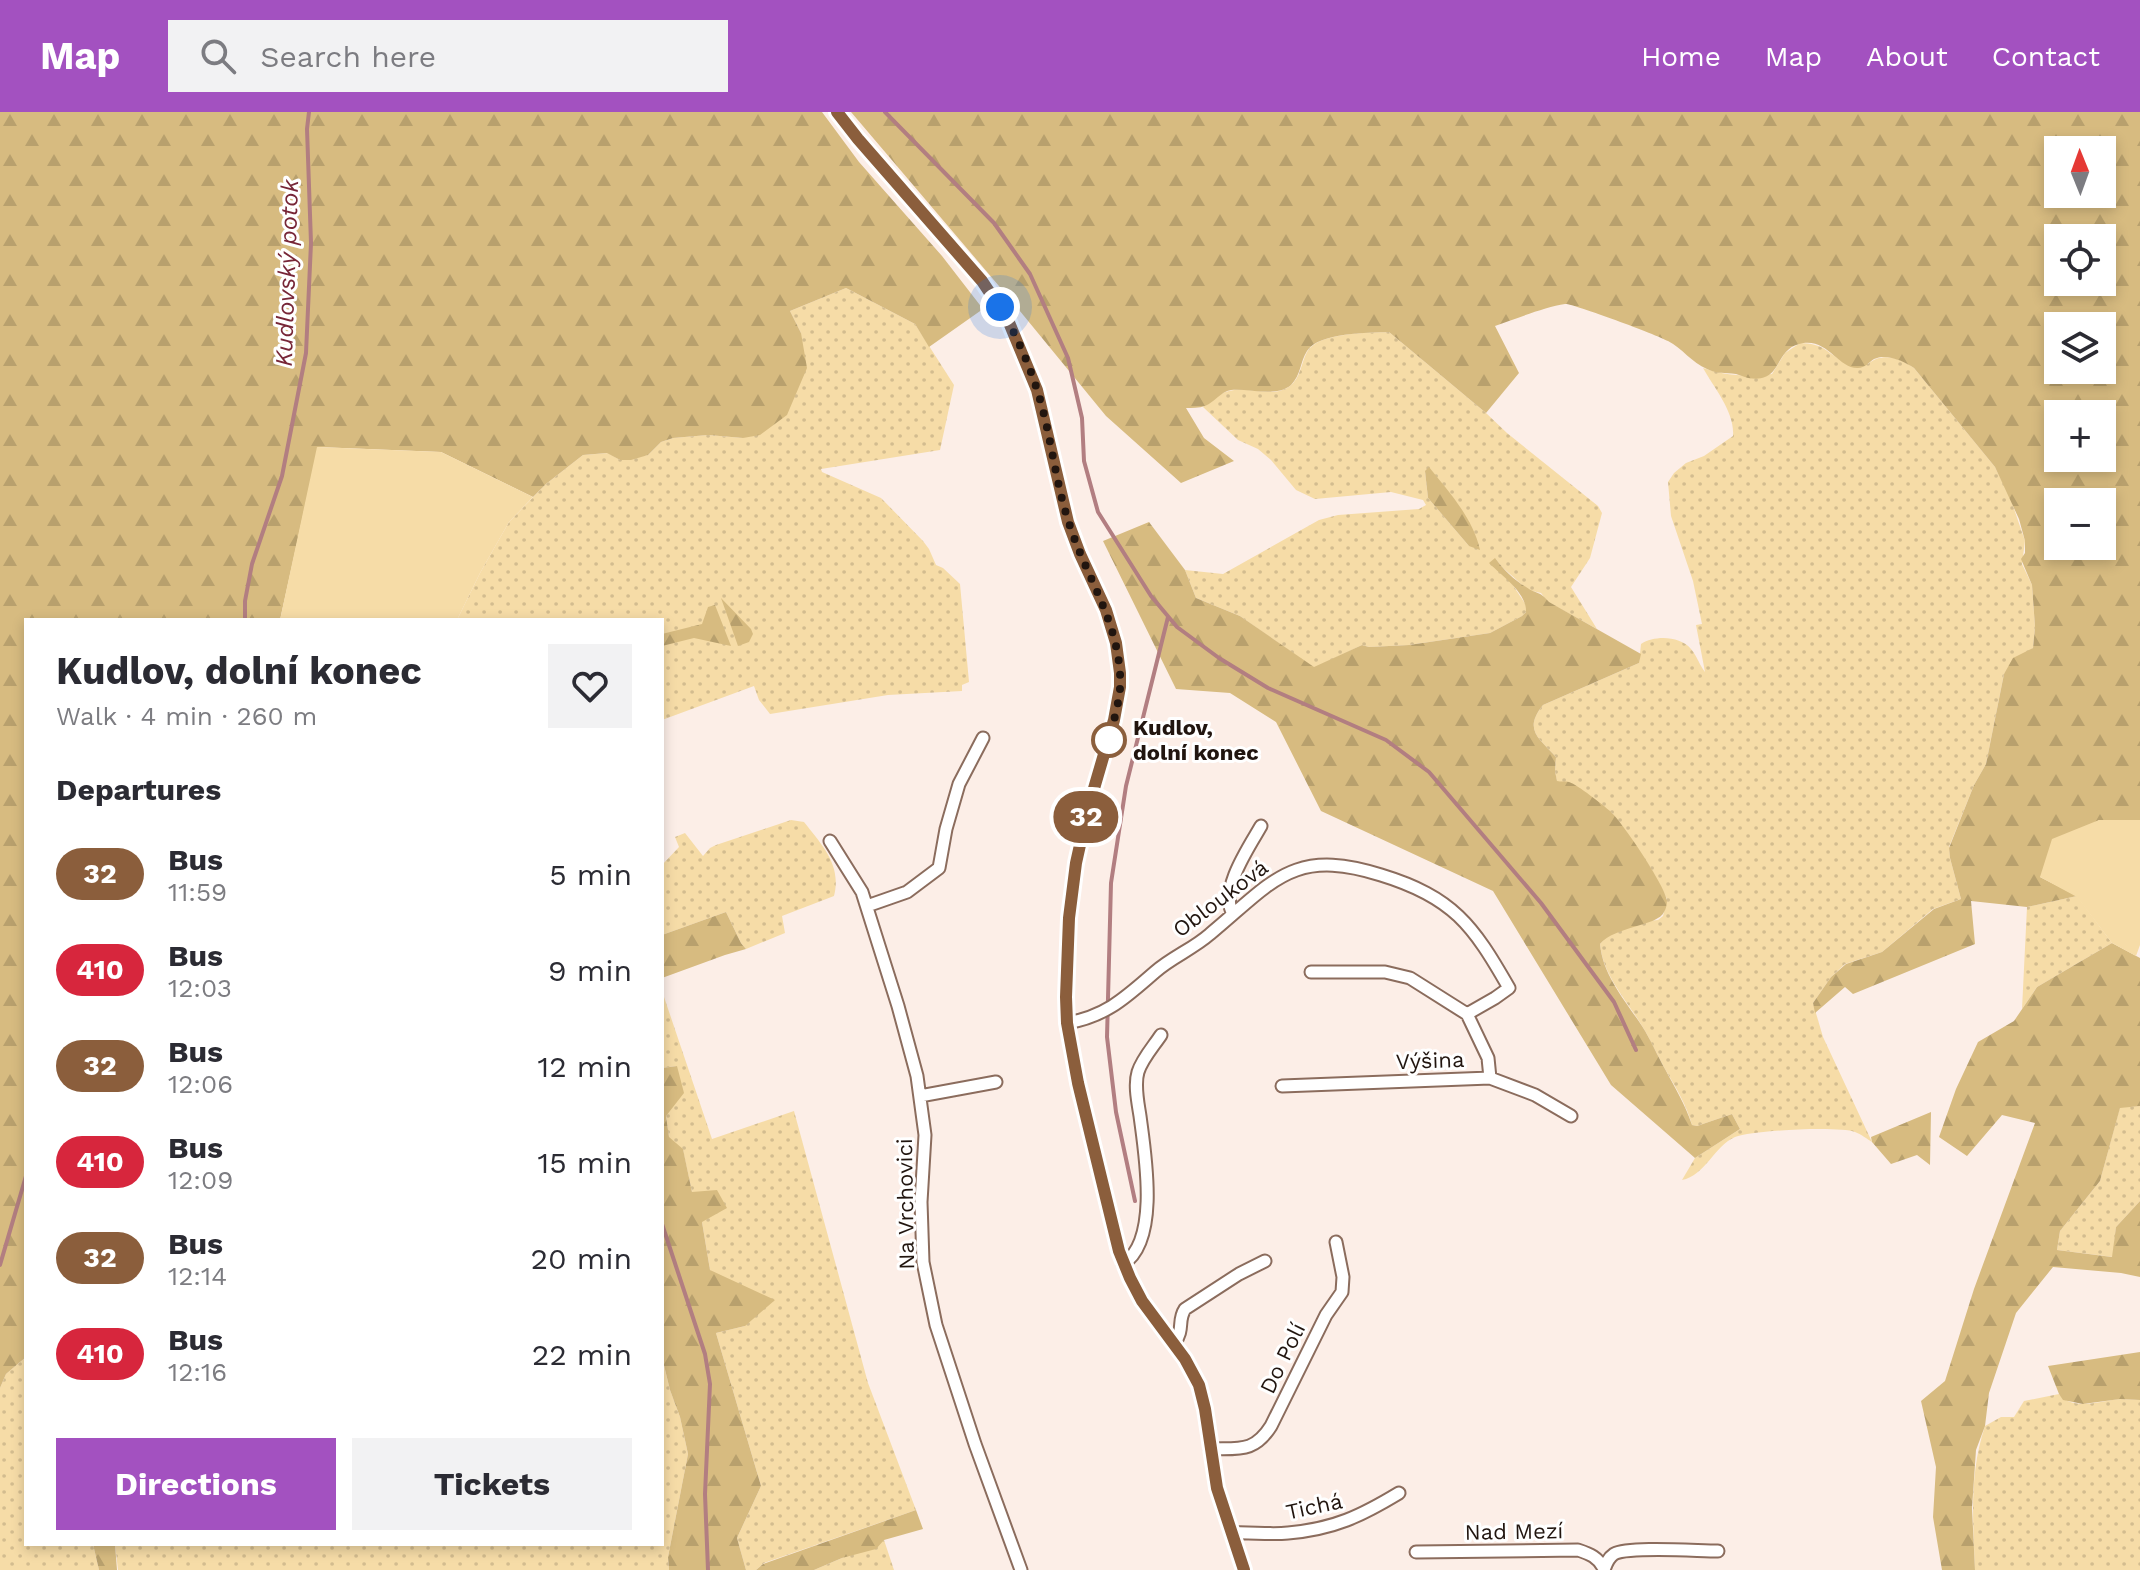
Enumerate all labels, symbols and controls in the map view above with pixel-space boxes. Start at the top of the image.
search box [168,20,728,92]
text: Map [40,34,120,78]
icon: search [196,34,240,78]
text: Search here [260,39,436,74]
text: Home [1641,40,1721,73]
text: Map [1765,40,1822,73]
text: About [1866,40,1948,73]
text: Contact [1992,40,2100,73]
north arrow [2044,136,2116,208]
map controls [2044,136,2116,560]
water label: Kudlovský potok [270,178,304,367]
button: locate [2044,224,2116,296]
your location [980,287,1020,327]
button: layers [2044,312,2116,384]
button: + [2044,400,2116,472]
button: − [2044,488,2116,560]
button: heart [548,644,632,728]
text: Kudlov, dolní konec [56,649,422,693]
text: Walk · 4 min · 260 m [56,701,317,731]
place label: Kudlov, dolní konec [1133,715,1259,765]
marker: Kudlov, dolní konec [1092,723,1126,757]
text: Departures [56,772,221,807]
line badge: 32 [1050,791,1122,843]
text: 32 [1069,800,1103,833]
text: Bus [168,842,223,877]
street label: Oblouková [1168,855,1273,942]
text: 32 [83,857,117,890]
text: 5 min [549,857,632,892]
text: 11:59 [168,877,227,907]
text: Bus [168,938,223,973]
text: 410 [76,953,124,986]
text: 9 min [548,953,632,988]
text: 12:03 [168,973,232,1003]
text: Bus [168,1034,223,1069]
street label: Výšina [1395,1047,1465,1074]
text: 32 [83,1049,117,1082]
text: 12 min [537,1049,632,1084]
text: 12:06 [168,1069,233,1099]
text: Bus [168,1130,223,1165]
street label: Na Vrchovici [892,1138,919,1270]
text: 410 [76,1145,124,1178]
text: 15 min [537,1145,632,1180]
text: 12:09 [168,1165,233,1195]
text: Bus [168,1226,223,1261]
text: 32 [83,1241,117,1274]
text: 20 min [530,1241,632,1276]
text: 12:14 [168,1261,227,1291]
street label: Do Polí [1255,1319,1310,1398]
text: Bus [168,1322,223,1357]
text: 410 [76,1337,124,1370]
text: 22 min [532,1337,632,1372]
text: 12:16 [168,1357,227,1387]
button: Directions [56,1438,336,1530]
button: Tickets [352,1438,632,1530]
street label: Tichá [1284,1488,1345,1525]
street label: Nad Mezí [1464,1518,1564,1545]

